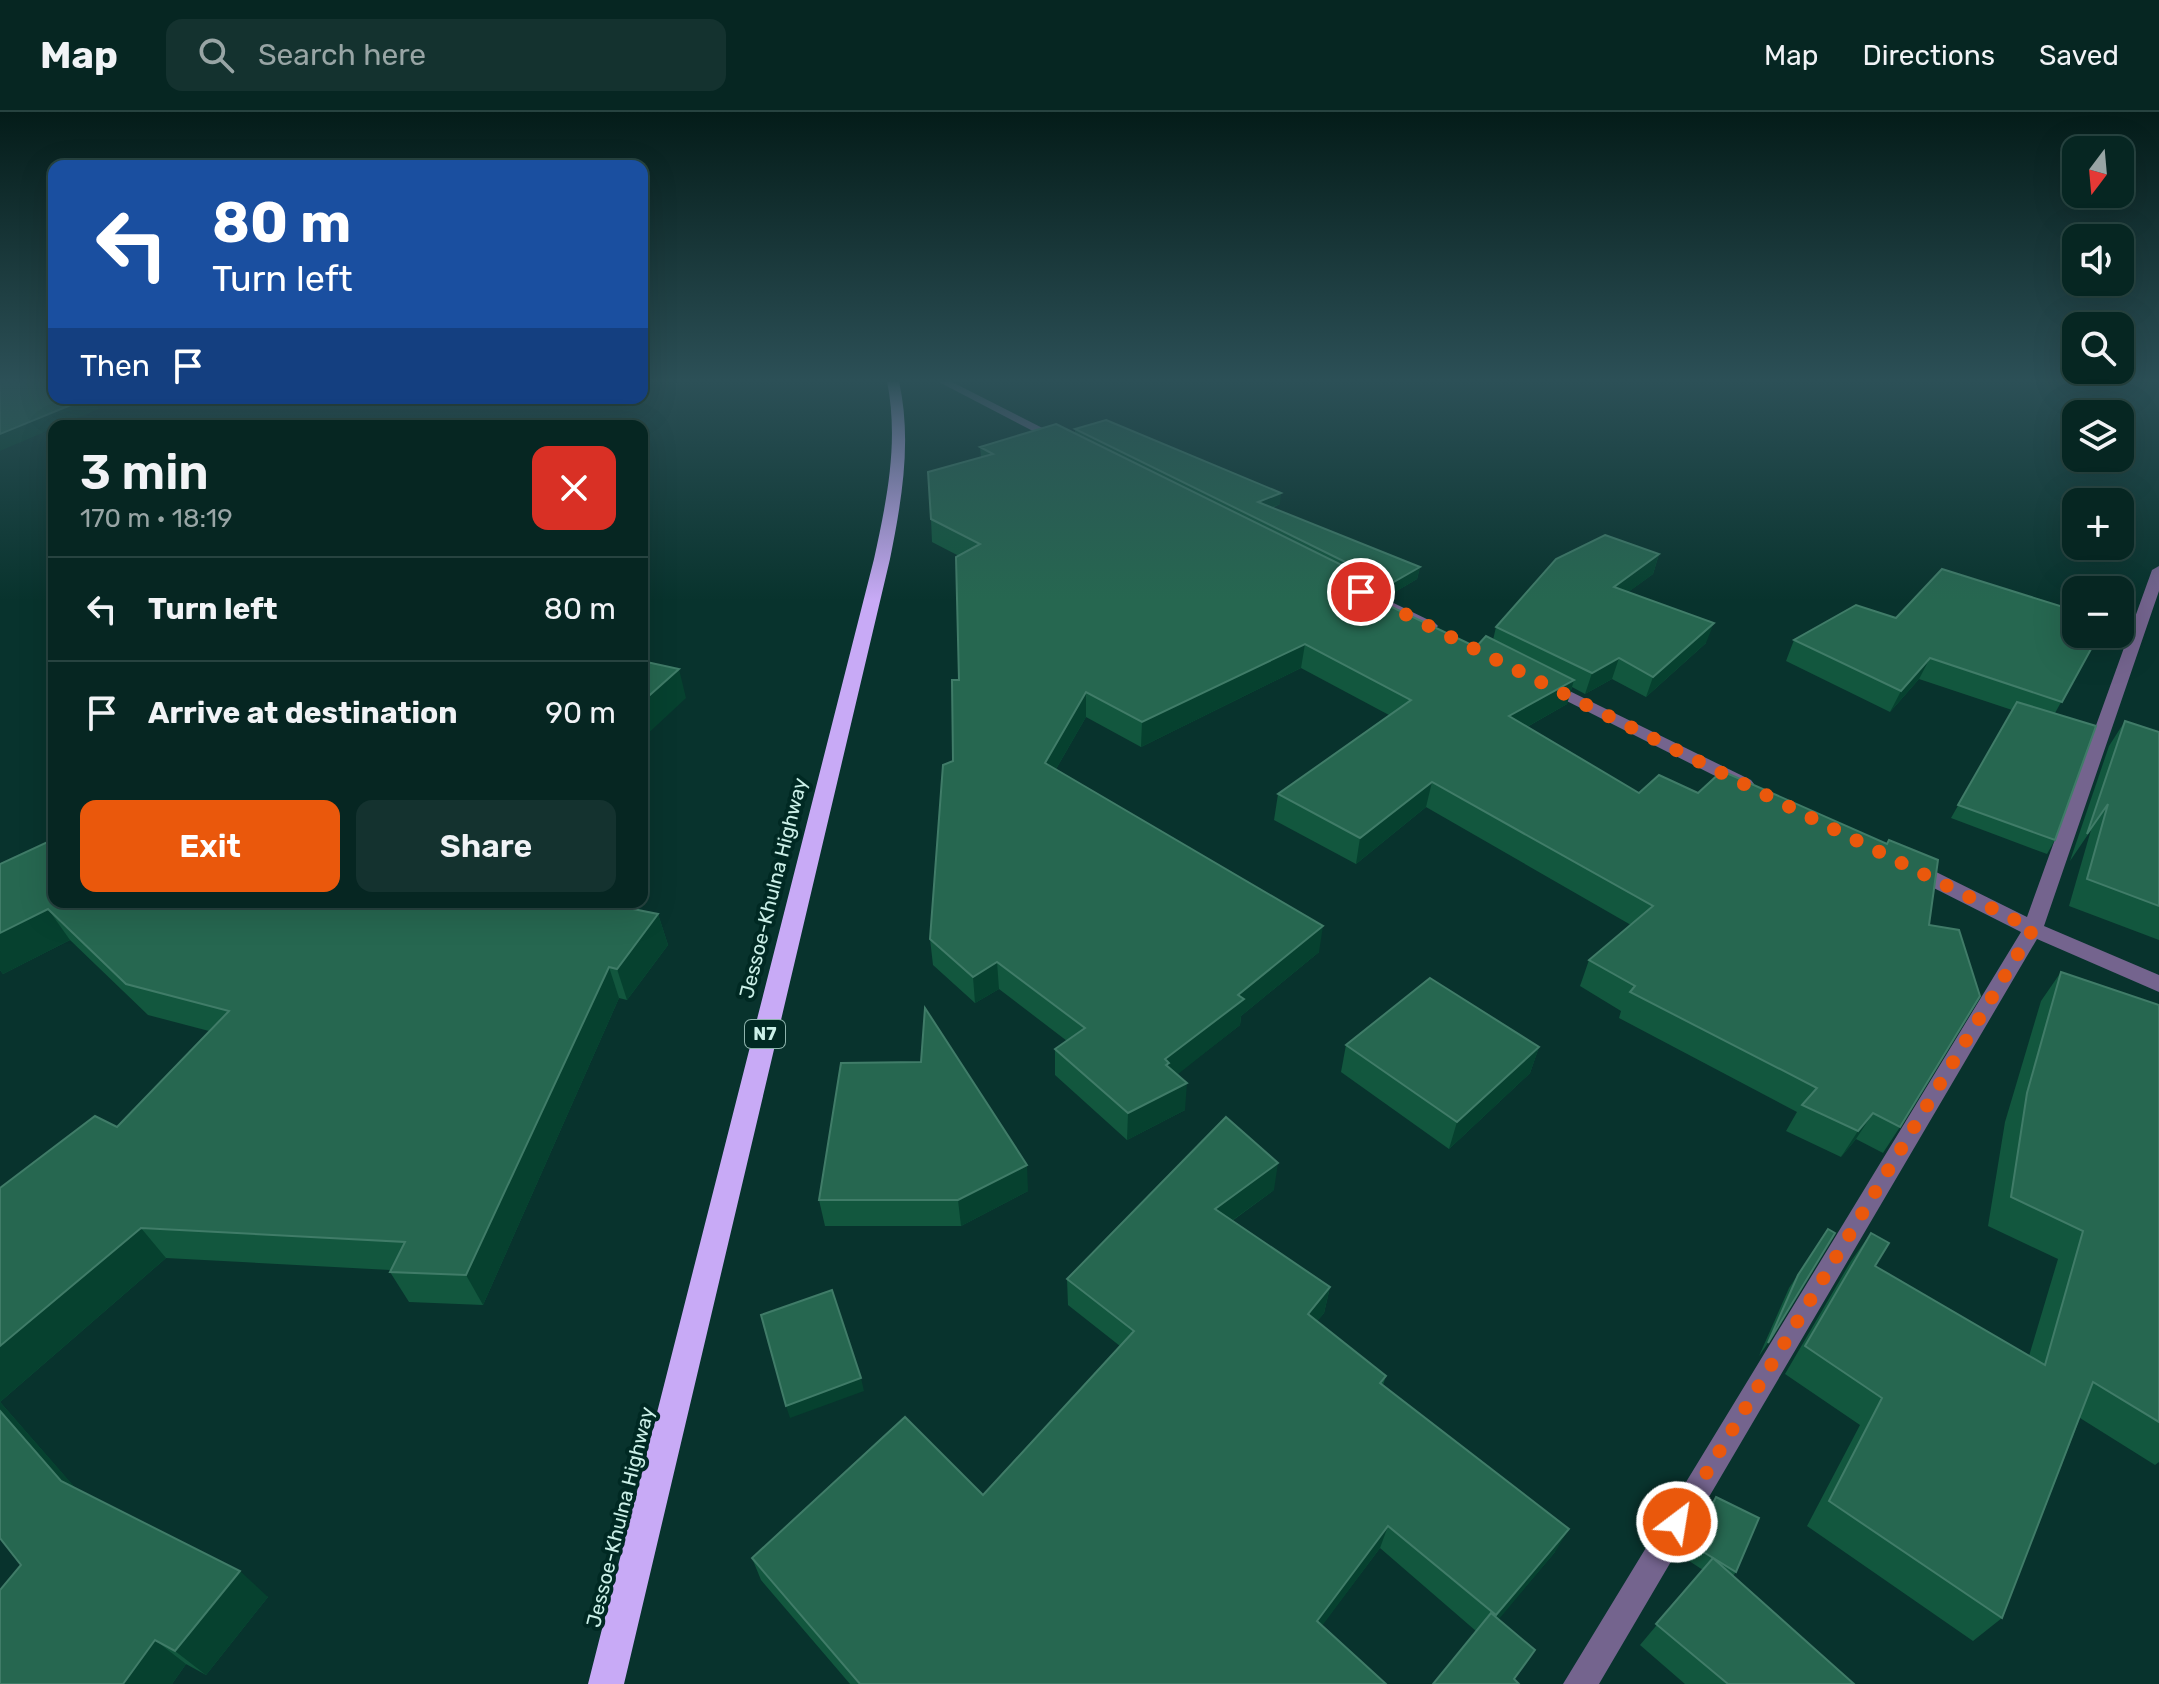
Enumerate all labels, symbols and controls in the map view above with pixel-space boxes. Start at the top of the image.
search box [166,19,726,91]
text: Map [40,32,118,78]
icon: search [194,33,238,77]
text: Search here [258,37,426,73]
text: Map [1764,39,1818,72]
text: Directions [1862,39,1995,72]
text: Saved [2039,39,2119,72]
north arrow [2062,136,2134,208]
map controls [2062,136,2134,648]
text: 80 m [212,190,351,256]
icon: left [80,192,184,296]
button: sound [2062,224,2134,296]
text: Turn left [212,257,353,300]
button: search [2062,312,2134,384]
icon: arrive [166,344,210,388]
text: Then [80,348,150,384]
button: layers [2062,400,2134,472]
text: 3 min [80,444,209,501]
button: close [532,446,616,530]
button: + [2062,488,2134,560]
text: 170 m · 18:19 [80,503,233,534]
pin [1327,558,1395,626]
icon: arrive [1339,570,1383,614]
button: − [2062,576,2134,648]
icon: left [80,587,124,631]
text: Turn left [148,591,278,627]
text: 80 m [544,591,616,627]
icon: arrive [80,691,124,735]
text: Arrive at destination [148,695,458,731]
text: 90 m [545,695,616,731]
street label: Jessoe-Khulna Highway [734,775,812,1001]
button: Exit [80,800,340,892]
button: Share [356,800,616,892]
road number: N7 [745,1020,785,1048]
street label: Jessoe-Khulna Highway [581,1404,659,1630]
position arrow [1635,1480,1719,1564]

